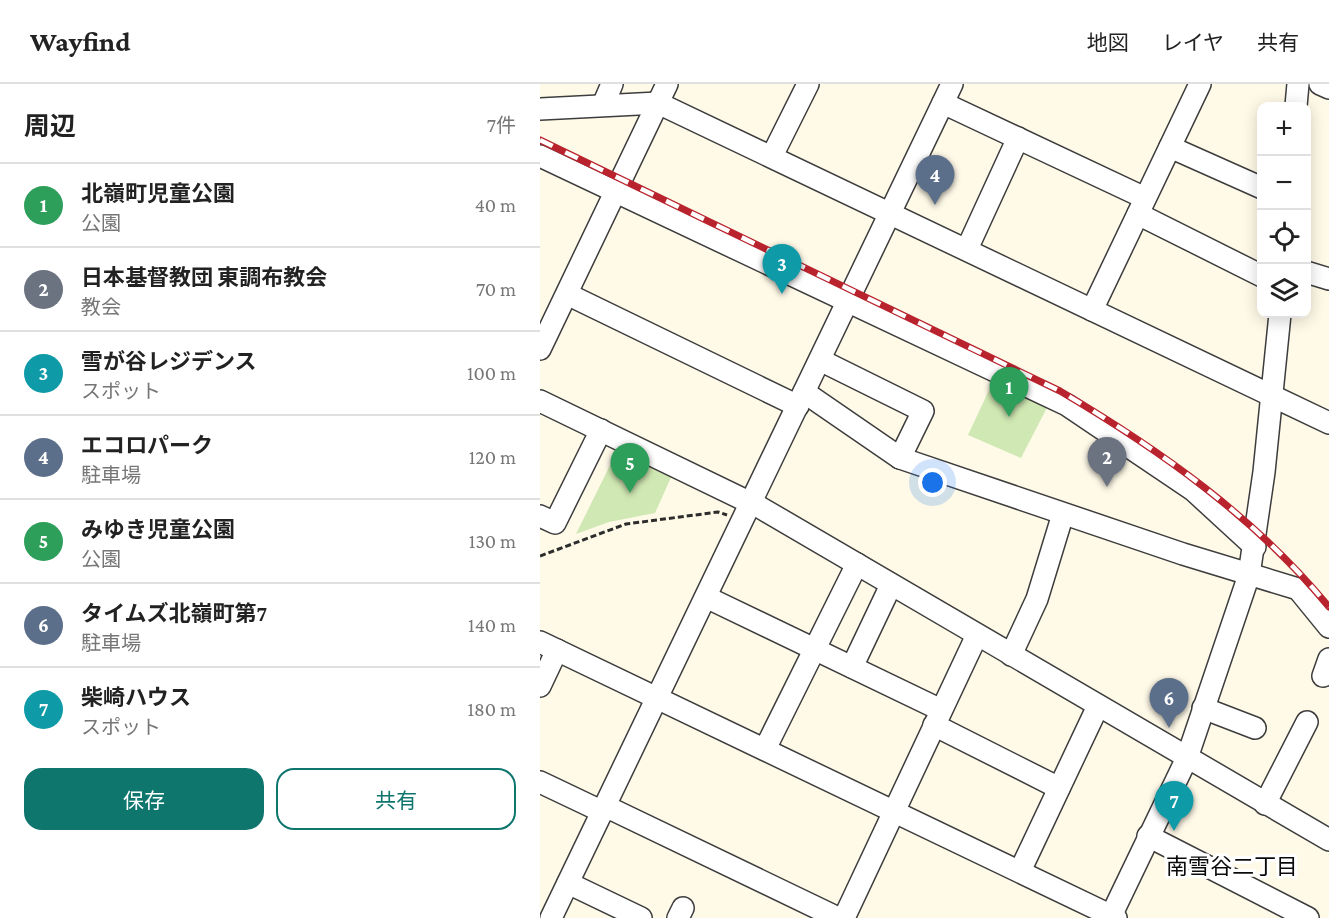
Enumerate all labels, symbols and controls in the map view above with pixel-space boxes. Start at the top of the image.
text: Wayfind [30,26,131,57]
text: 地図 [1087,31,1129,55]
text: レイヤ [1162,31,1224,55]
text: 共有 [1257,31,1299,55]
map controls [1257,102,1311,318]
button: + [1257,102,1311,156]
text: 周辺 [24,112,76,141]
text: 7件 [487,114,516,136]
pin: 4 [916,156,954,205]
button: − [1257,156,1311,210]
text: 北嶺町児童公園 [81,181,235,206]
text: 1 [40,194,47,216]
text: 40 m [475,194,516,216]
button: locate [1257,210,1311,264]
text: 公園 [81,212,121,234]
pin: 3 [762,244,802,294]
button: layers [1257,264,1311,318]
text: 日本基督教団 東調布教会 [81,265,327,290]
text: 2 [38,278,49,300]
text: 70 m [476,278,516,300]
text: 教会 [81,296,121,318]
text: 雪が谷レジデンス [81,349,257,374]
text: 3 [39,362,48,384]
text: 100 m [467,362,516,384]
pin: 1 [990,368,1028,417]
text: スポット [81,380,161,402]
text: エコロパーク [81,433,213,458]
pin: 2 [1088,438,1126,487]
pin: 5 [610,444,650,493]
text: 4 [38,446,49,468]
text: 120 m [469,446,516,468]
text: 駐車場 [81,464,141,486]
your location [918,468,947,497]
text: みゆき児童公園 [81,517,235,542]
text: 5 [39,530,48,552]
text: 130 m [469,530,516,552]
text: 公園 [81,548,121,570]
text: タイムズ北嶺町第7 [81,601,267,626]
text: 6 [38,614,49,636]
text: 140 m [468,614,516,636]
text: 駐車場 [81,632,141,654]
pin: 6 [1150,678,1188,728]
text: 柴崎ハウス [81,685,191,710]
text: 7 [39,698,48,720]
text: 180 m [467,698,516,720]
text: スポット [81,716,161,738]
button: 保存 [24,768,264,830]
button: 共有 [276,768,516,830]
pin: 7 [1154,782,1194,831]
district label: 南雪谷二丁目 [1166,854,1298,879]

